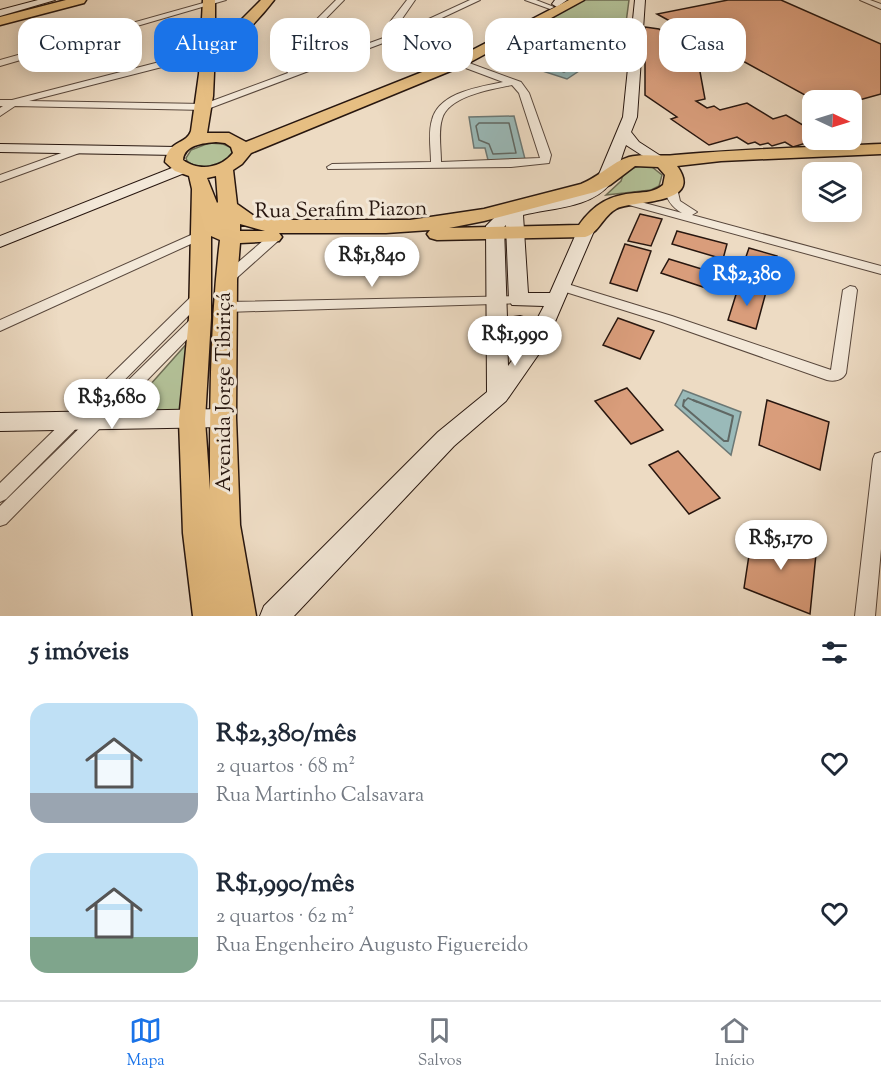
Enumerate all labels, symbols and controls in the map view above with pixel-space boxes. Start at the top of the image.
chip: Comprar [18,18,142,72]
chip: Alugar [154,18,258,72]
chip: Filtros [270,18,370,72]
chip: Novo [382,18,473,72]
chip: Apartamento [485,18,647,72]
chip: Casa [659,18,746,72]
north arrow [802,90,862,150]
map controls [802,90,862,222]
button: layers [802,162,862,222]
street label: Rua Serafim Piazon [254,194,428,228]
pin: R$1,840 [317,237,427,288]
text: R$1,840 [338,242,406,271]
pin: R$2,380 [692,256,802,307]
text: R$2,380 [713,261,781,290]
street label: Avenida Jorge Tibiriçá [210,292,240,492]
pin: R$1,990 [460,316,570,367]
text: R$1,990 [482,321,548,350]
pin: R$3,680 [57,379,167,430]
text: R$3,680 [78,384,146,413]
pin: R$5,170 [726,520,836,571]
text: R$5,170 [749,525,813,554]
text: 5 imóveis [30,634,129,671]
icon: filters [818,636,851,669]
text: R$2,380/mês [216,716,357,753]
icon: home [78,727,150,799]
icon: heart [818,747,851,780]
text: 2 quartos · 68 m² [216,753,355,782]
text: Rua Martinho Calsavara [216,782,424,811]
text: R$1,990/mês [216,866,354,903]
icon: home [78,877,150,949]
icon: heart [818,897,851,930]
text: 2 quartos · 62 m² [216,903,354,932]
text: Rua Engenheiro Augusto Figuereido [216,932,528,961]
tab: Mapa [127,1014,165,1073]
tab: Salvos [418,1014,462,1073]
tab: Início [715,1014,754,1073]

